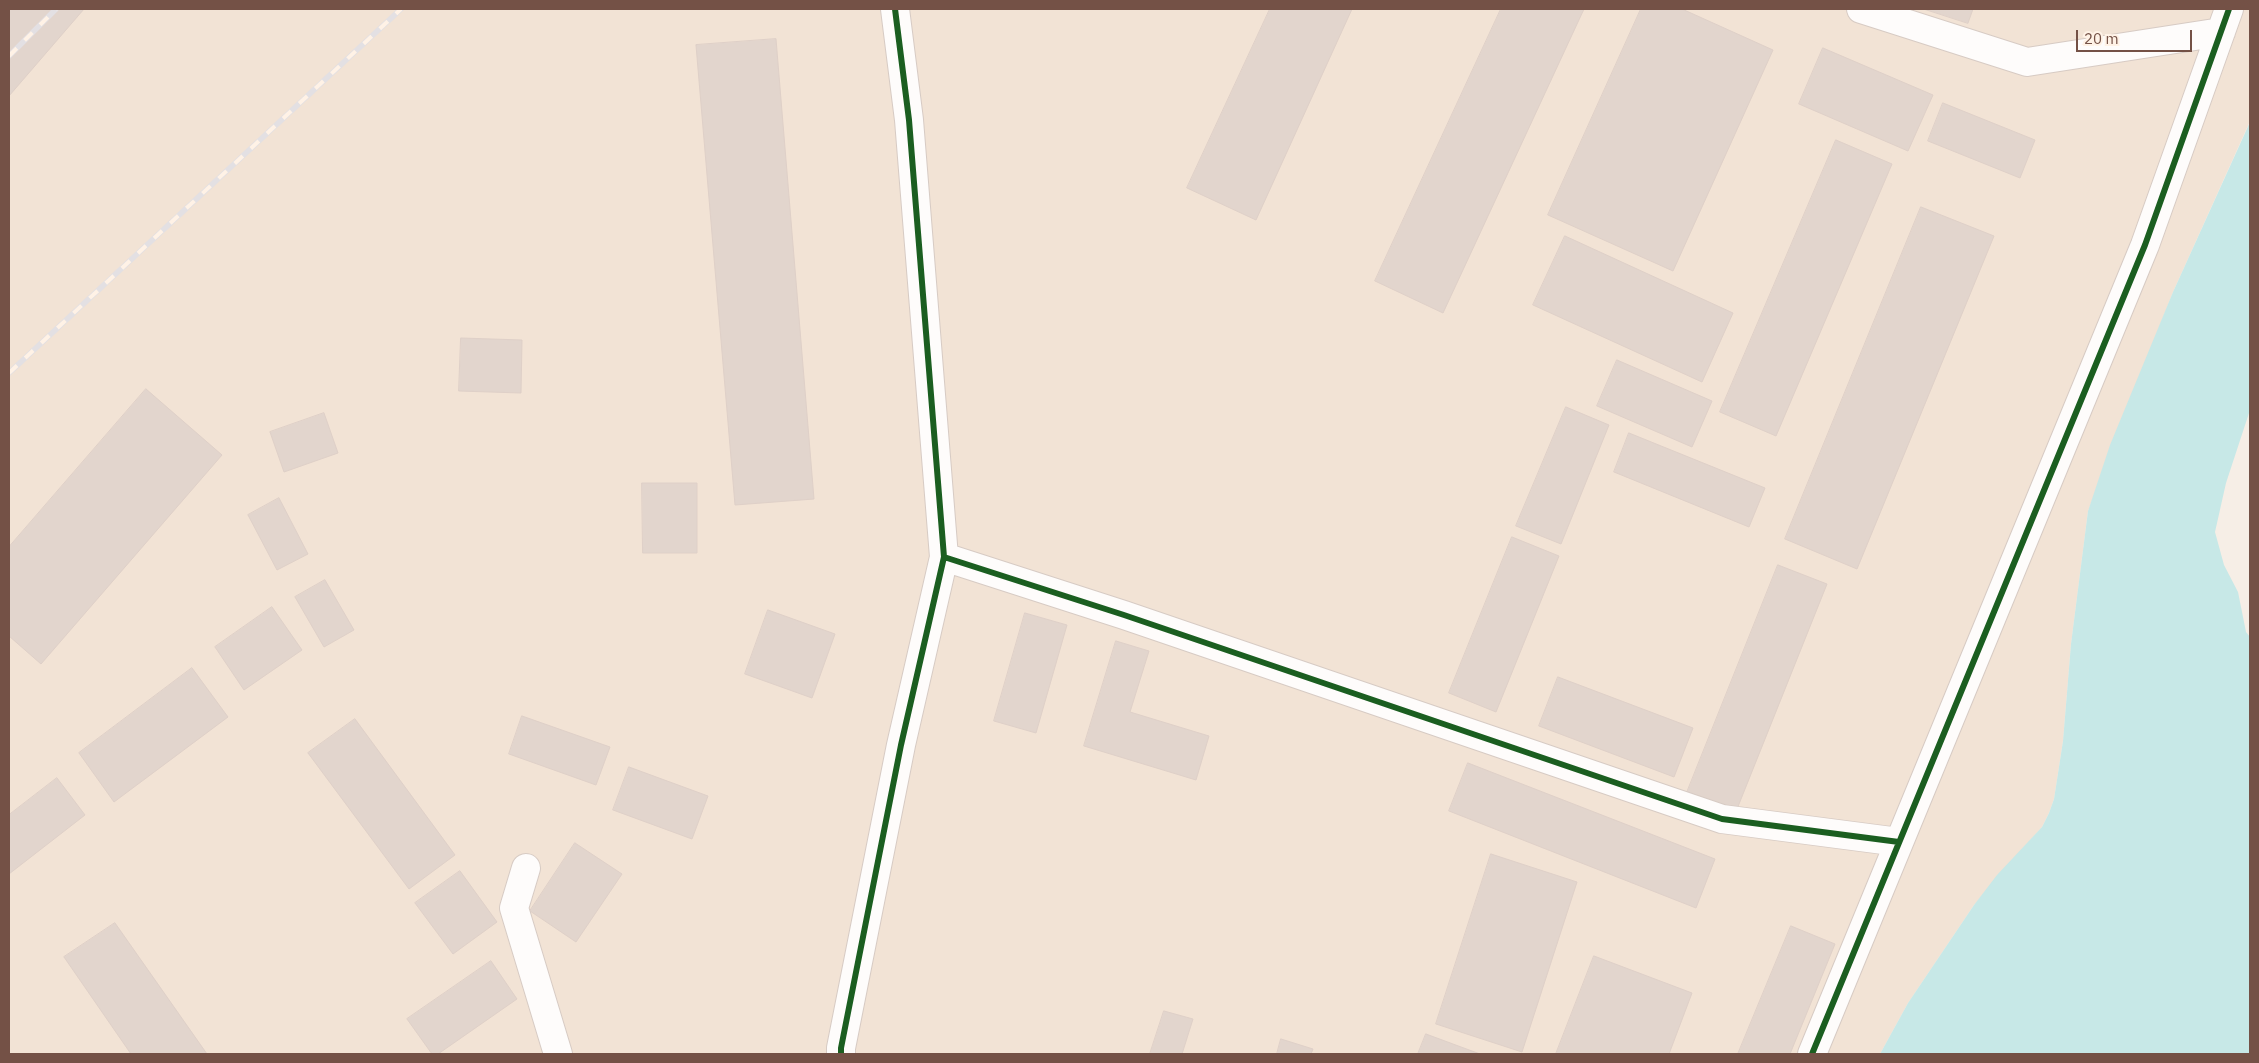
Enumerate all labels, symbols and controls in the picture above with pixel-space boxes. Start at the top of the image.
scale bar [2079,20,2195,52]
text: 20 m [2084,29,2119,48]

